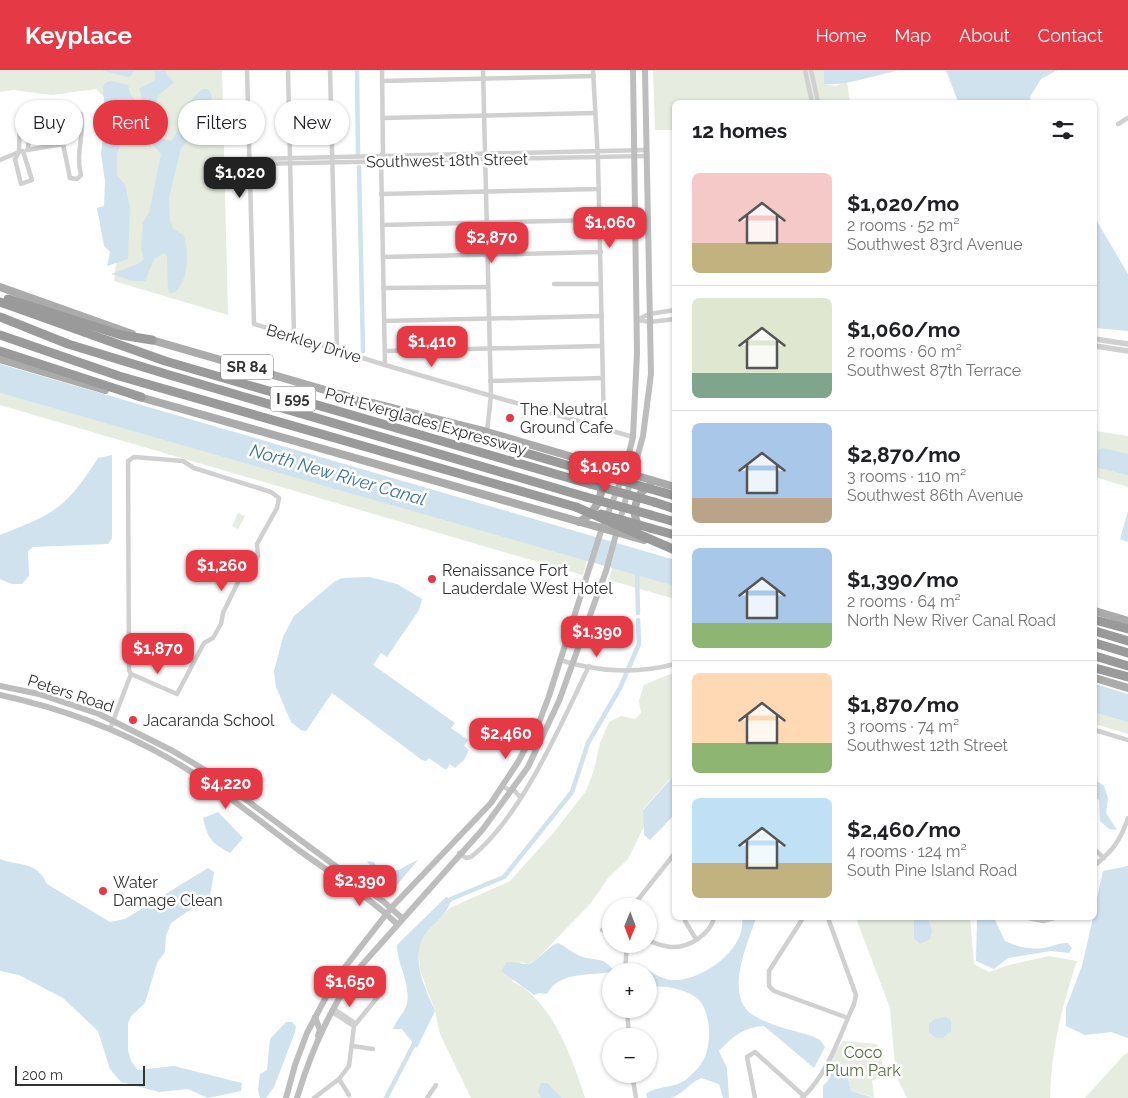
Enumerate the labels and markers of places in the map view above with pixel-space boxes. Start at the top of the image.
pin: $1,020 [199,156,281,199]
pin: $1,060 [569,206,651,249]
pin: $2,870 [451,222,533,264]
pin: $1,410 [391,326,473,368]
place label: The Neutral Ground Cafe [520,400,613,437]
marker: The Neutral Ground Cafe [504,412,516,424]
pin: $1,050 [564,450,646,493]
pin: $1,260 [181,550,263,592]
place label: Renaissance Fort Lauderdale West Hotel [442,561,613,598]
marker: Renaissance Fort Lauderdale West Hotel [426,573,438,585]
pin: $1,390 [556,616,638,658]
pin: $1,870 [117,632,199,675]
place label: Jacaranda School [143,711,275,730]
marker: Jacaranda School [127,714,139,726]
pin: $2,460 [465,718,547,760]
pin: $4,220 [185,768,267,810]
pin: $2,390 [319,864,401,907]
place label: Water Damage Clean [113,873,223,910]
marker: Water Damage Clean [97,885,109,897]
pin: $1,650 [309,966,391,1008]

